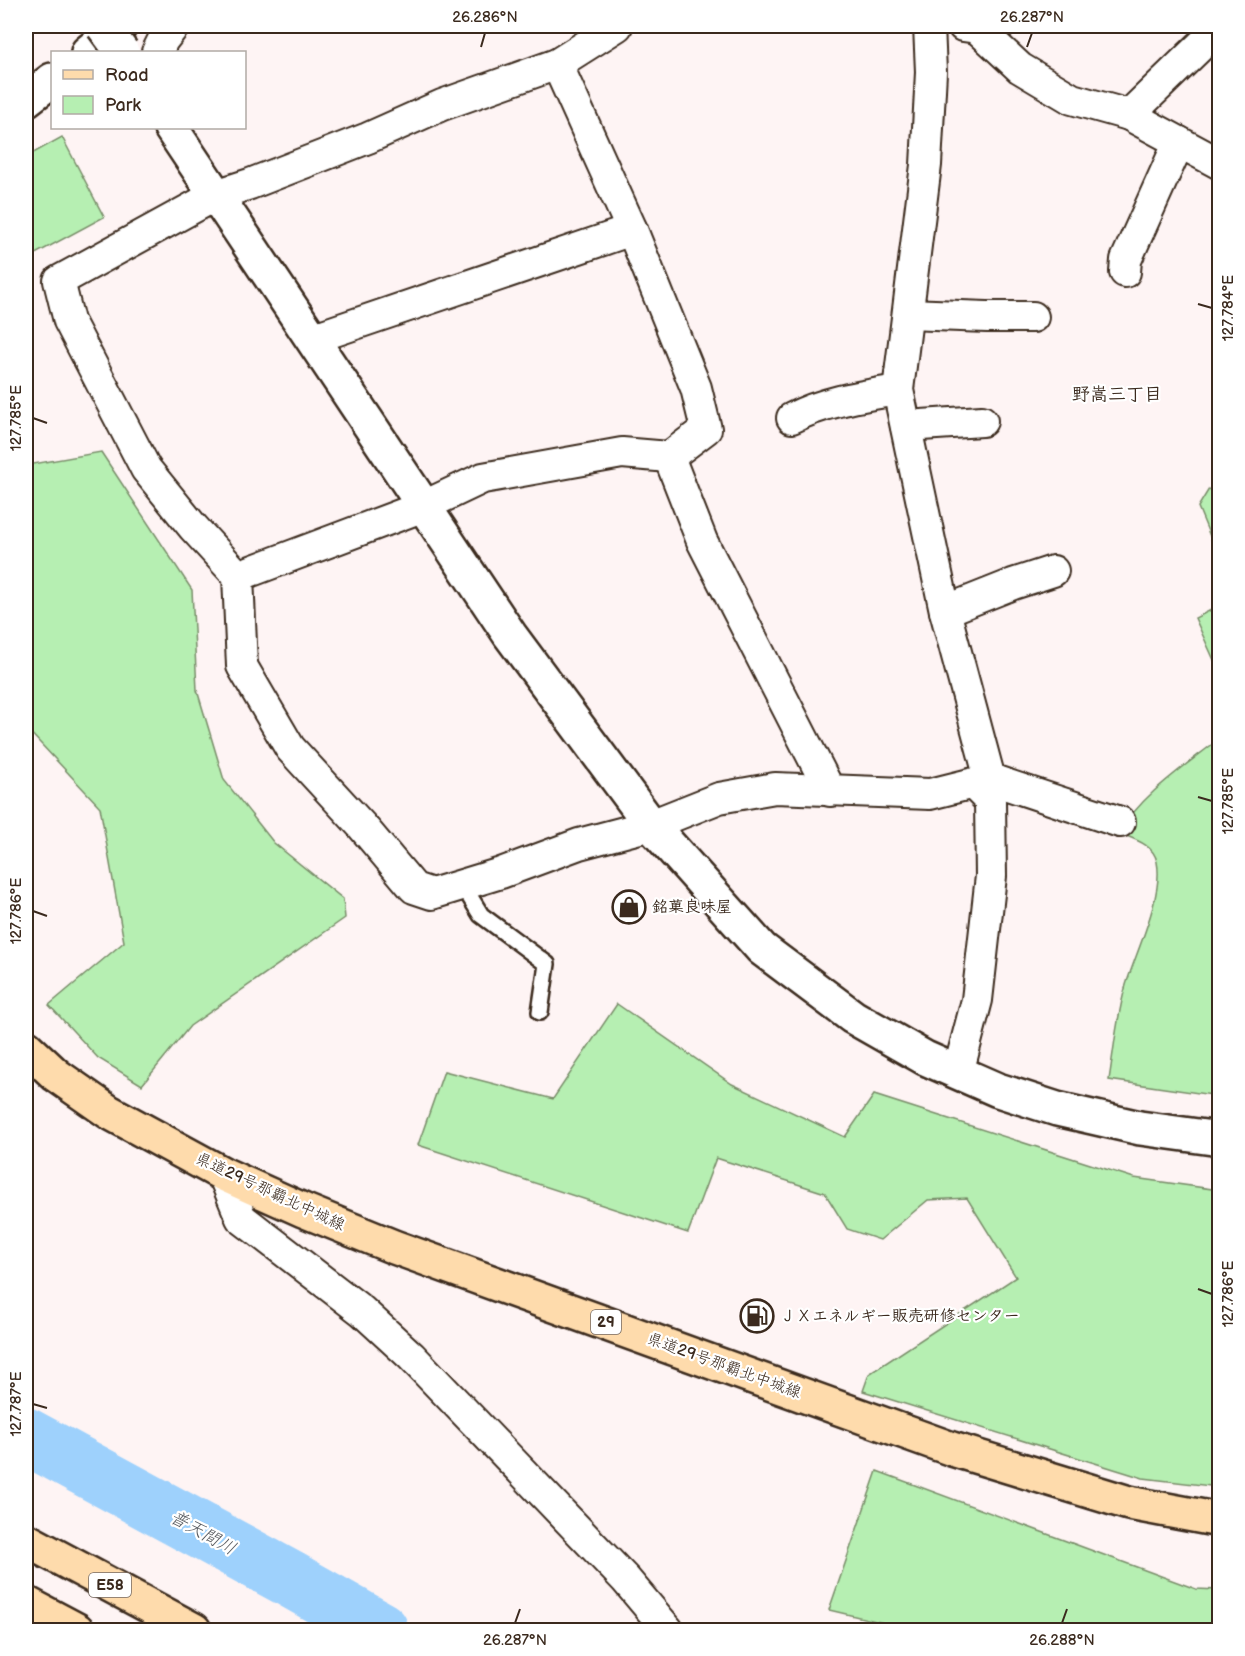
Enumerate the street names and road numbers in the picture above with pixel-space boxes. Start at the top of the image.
street label: 県道29号那覇北中城線 [192,1149,348,1235]
road number: 29 [591,1310,621,1334]
street label: 県道29号那覇北中城線 [644,1329,804,1403]
road number: E58 [89,1573,131,1597]

